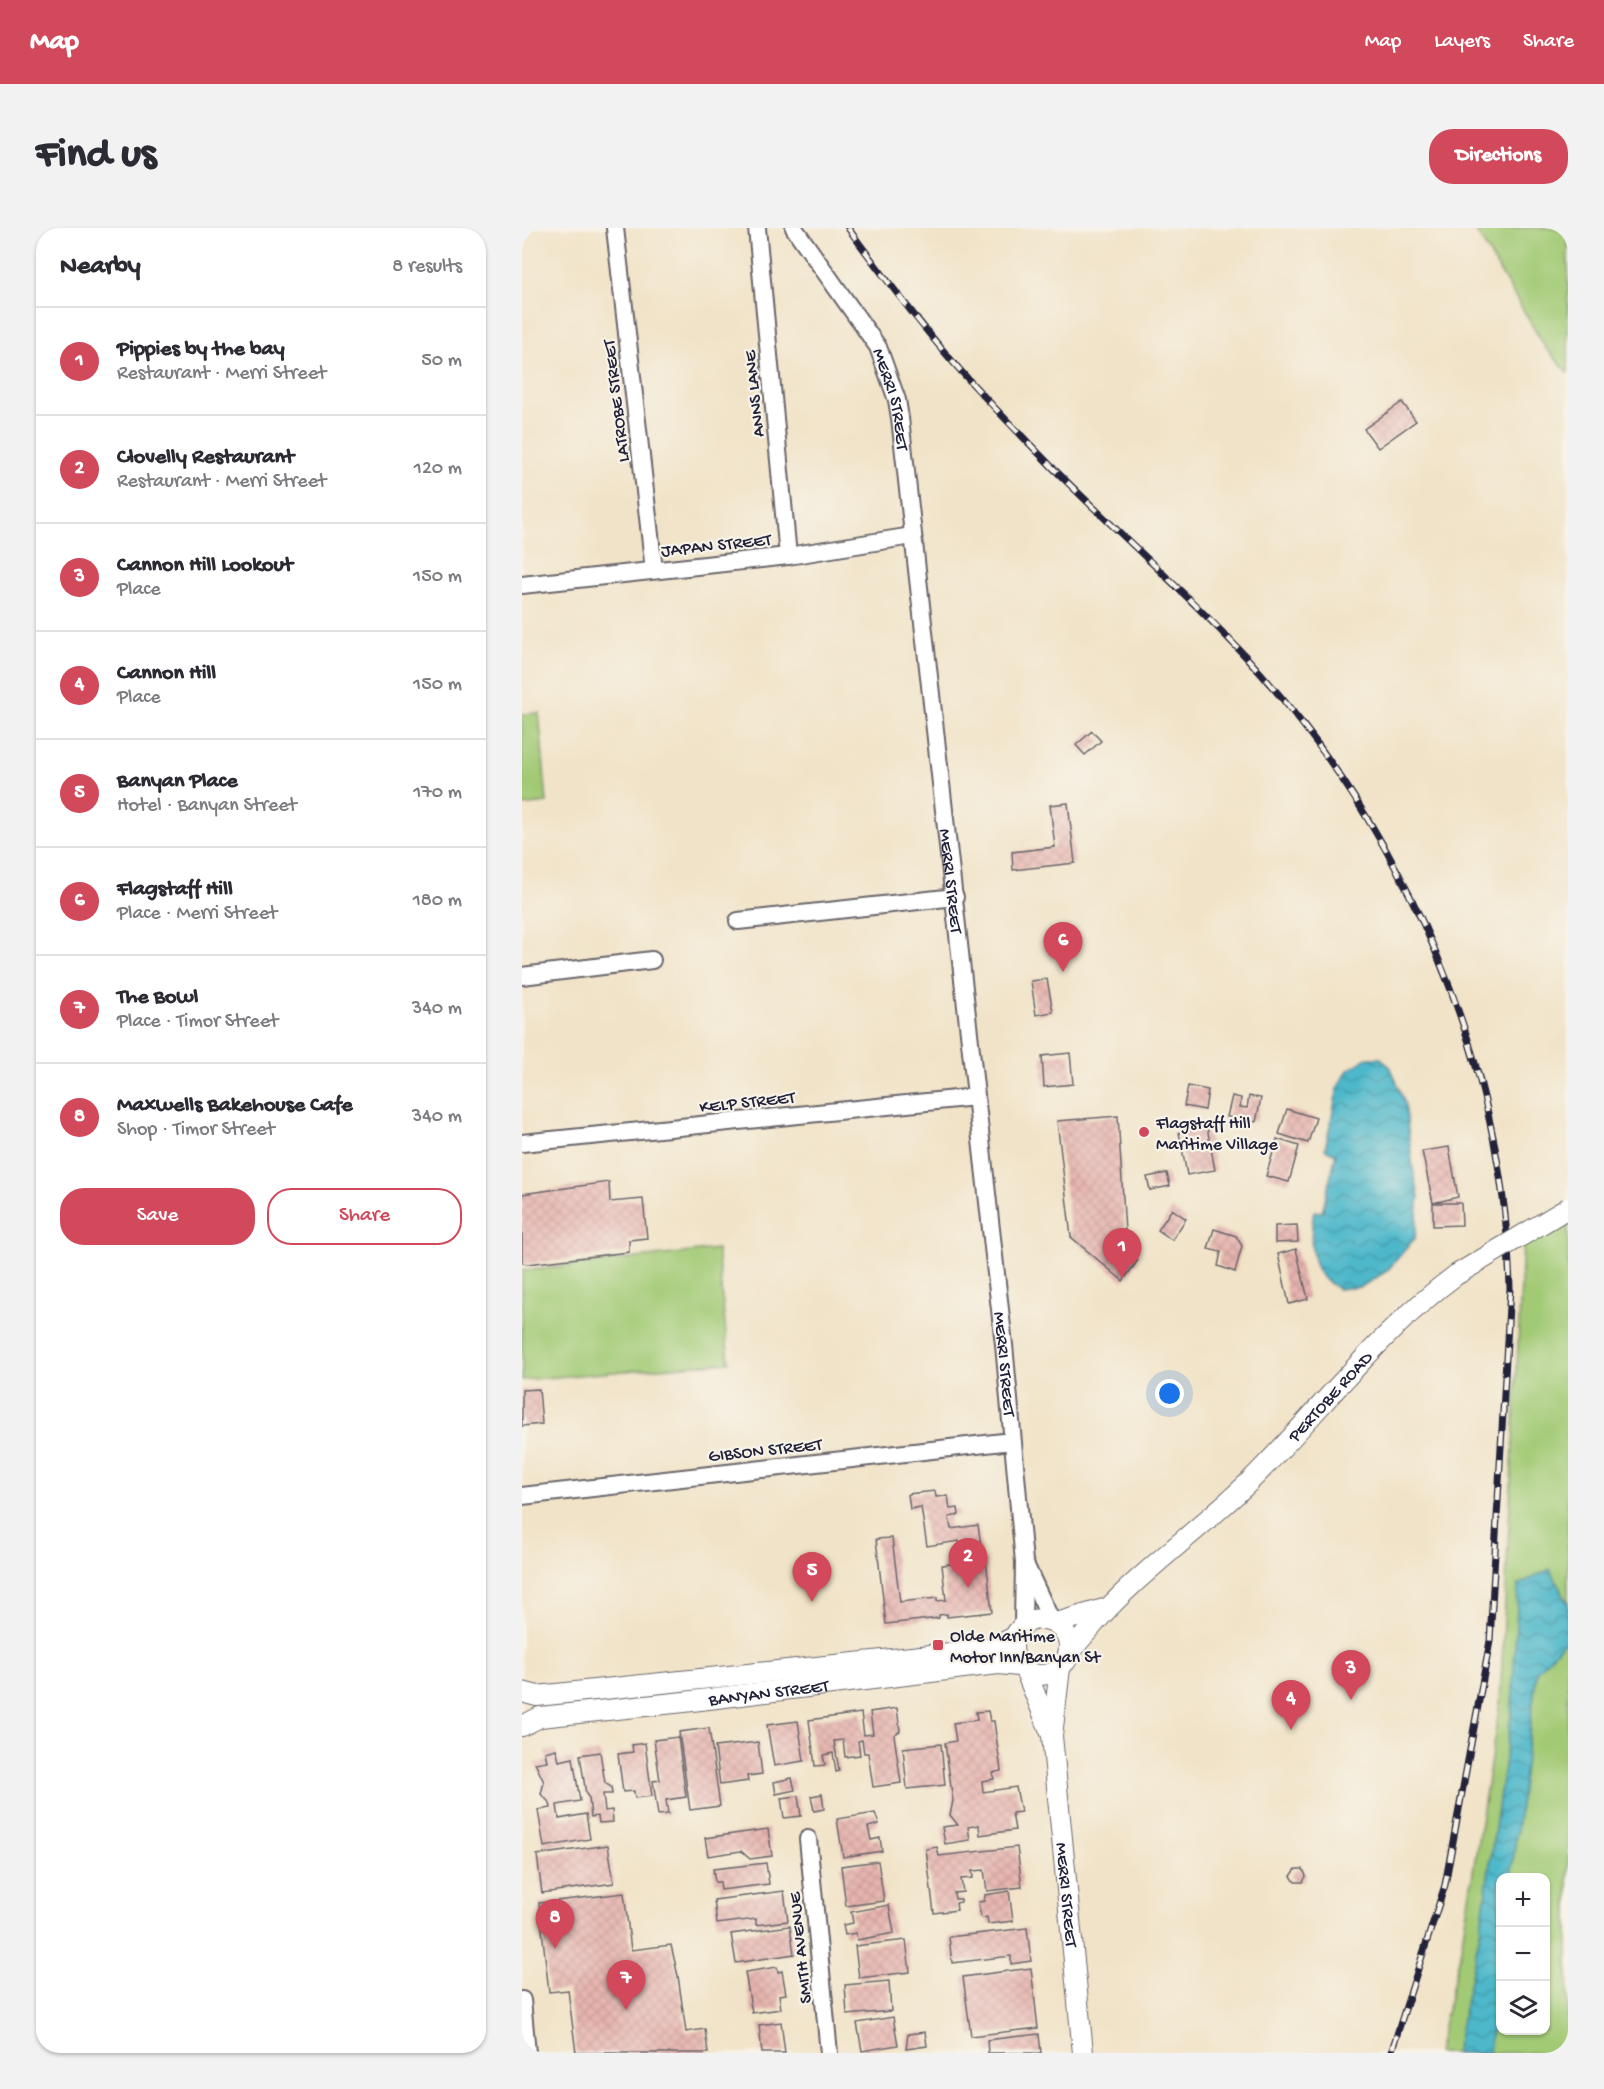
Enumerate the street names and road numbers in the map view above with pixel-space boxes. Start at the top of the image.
street label: LATROBE STREET [599,337,635,463]
street label: MERRI STREET [866,346,912,453]
street label: ANNS LANE [740,349,770,438]
street label: JAPAN STREET [660,530,774,563]
street label: MERRI STREET [933,828,966,936]
street label: KELP STREET [698,1088,797,1119]
street label: MERRI STREET [987,1311,1019,1419]
street label: PERTOBE ROAD [1284,1348,1378,1448]
street label: GIBSON STREET [707,1435,824,1468]
street label: BANYAN STREET [707,1676,831,1712]
street label: MERRI STREET [1049,1842,1081,1949]
street label: SMITH AVENUE [785,1890,818,2004]

